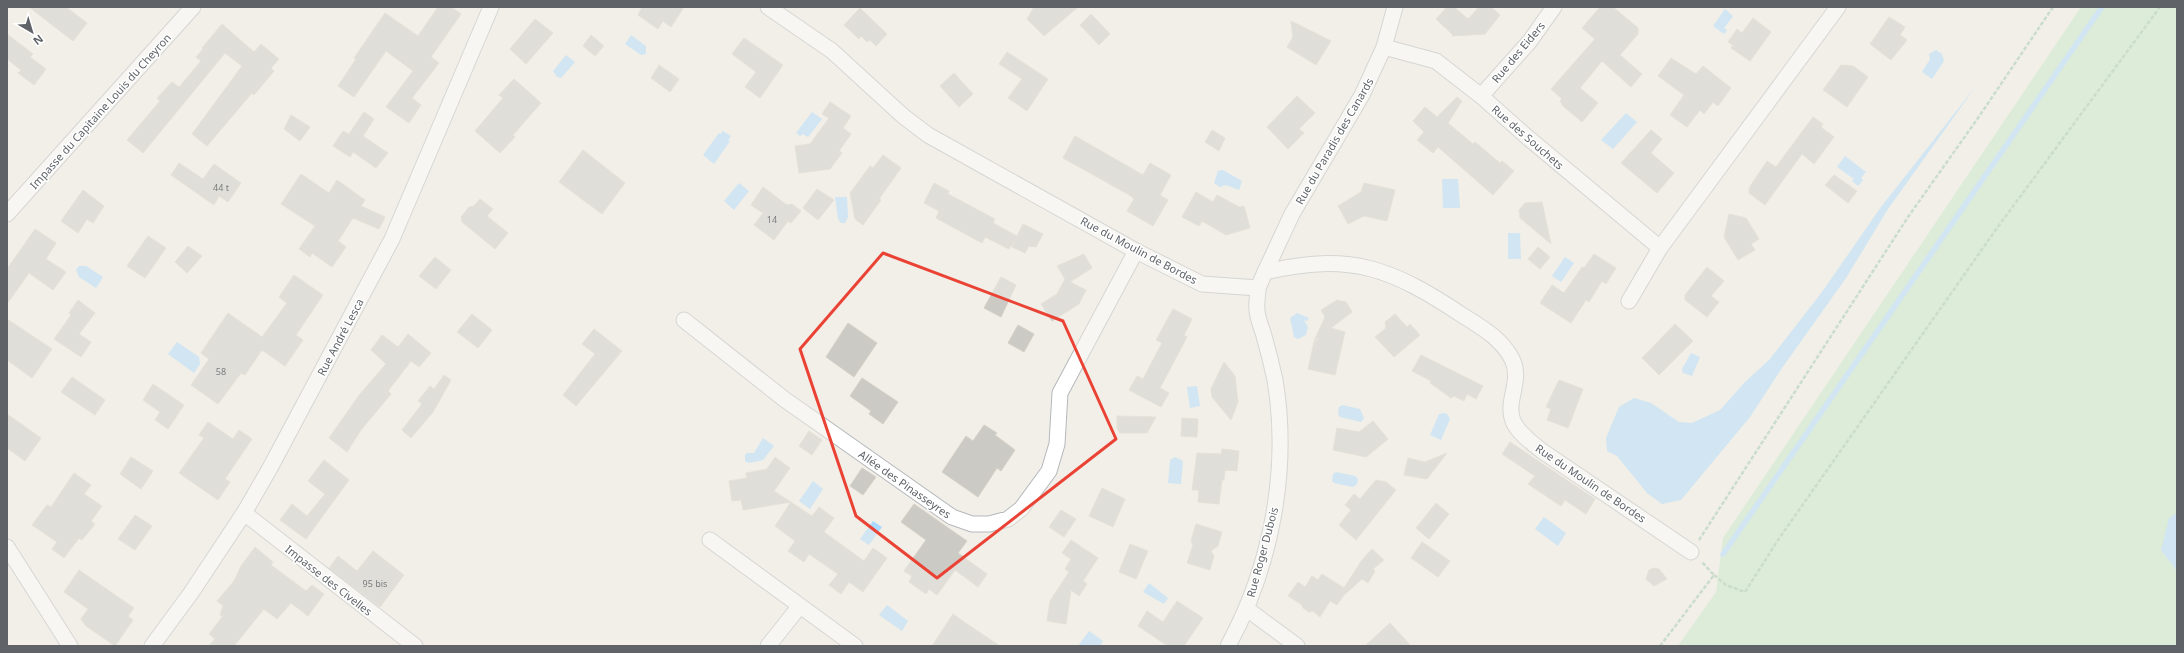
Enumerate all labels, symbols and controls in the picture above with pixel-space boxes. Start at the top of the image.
north arrow [12,12,52,52]
street label: Rue des Eiders [1488,18,1548,86]
street label: Impasse du Capitaine Louis du Cheyron [26,30,174,192]
text: N [30,32,47,49]
street label: Rue du Paradis des Canards [1292,75,1376,207]
street label: Rue des Souchets [1489,102,1567,172]
house number: 44 t [213,181,230,194]
house number: 14 [767,213,777,226]
street label: Rue du Moulin de Bordes [1078,213,1200,287]
street label: Rue André Lesca [313,296,367,378]
house number: 58 [216,365,226,378]
street label: Rue du Moulin de Bordes [1533,440,1649,526]
street label: Allée des Pinasseyres [856,446,954,522]
street label: Rue Roger Dubois [1243,505,1281,599]
street label: Impasse des Civelles [282,541,376,619]
house number: 95 bis [363,577,387,590]

